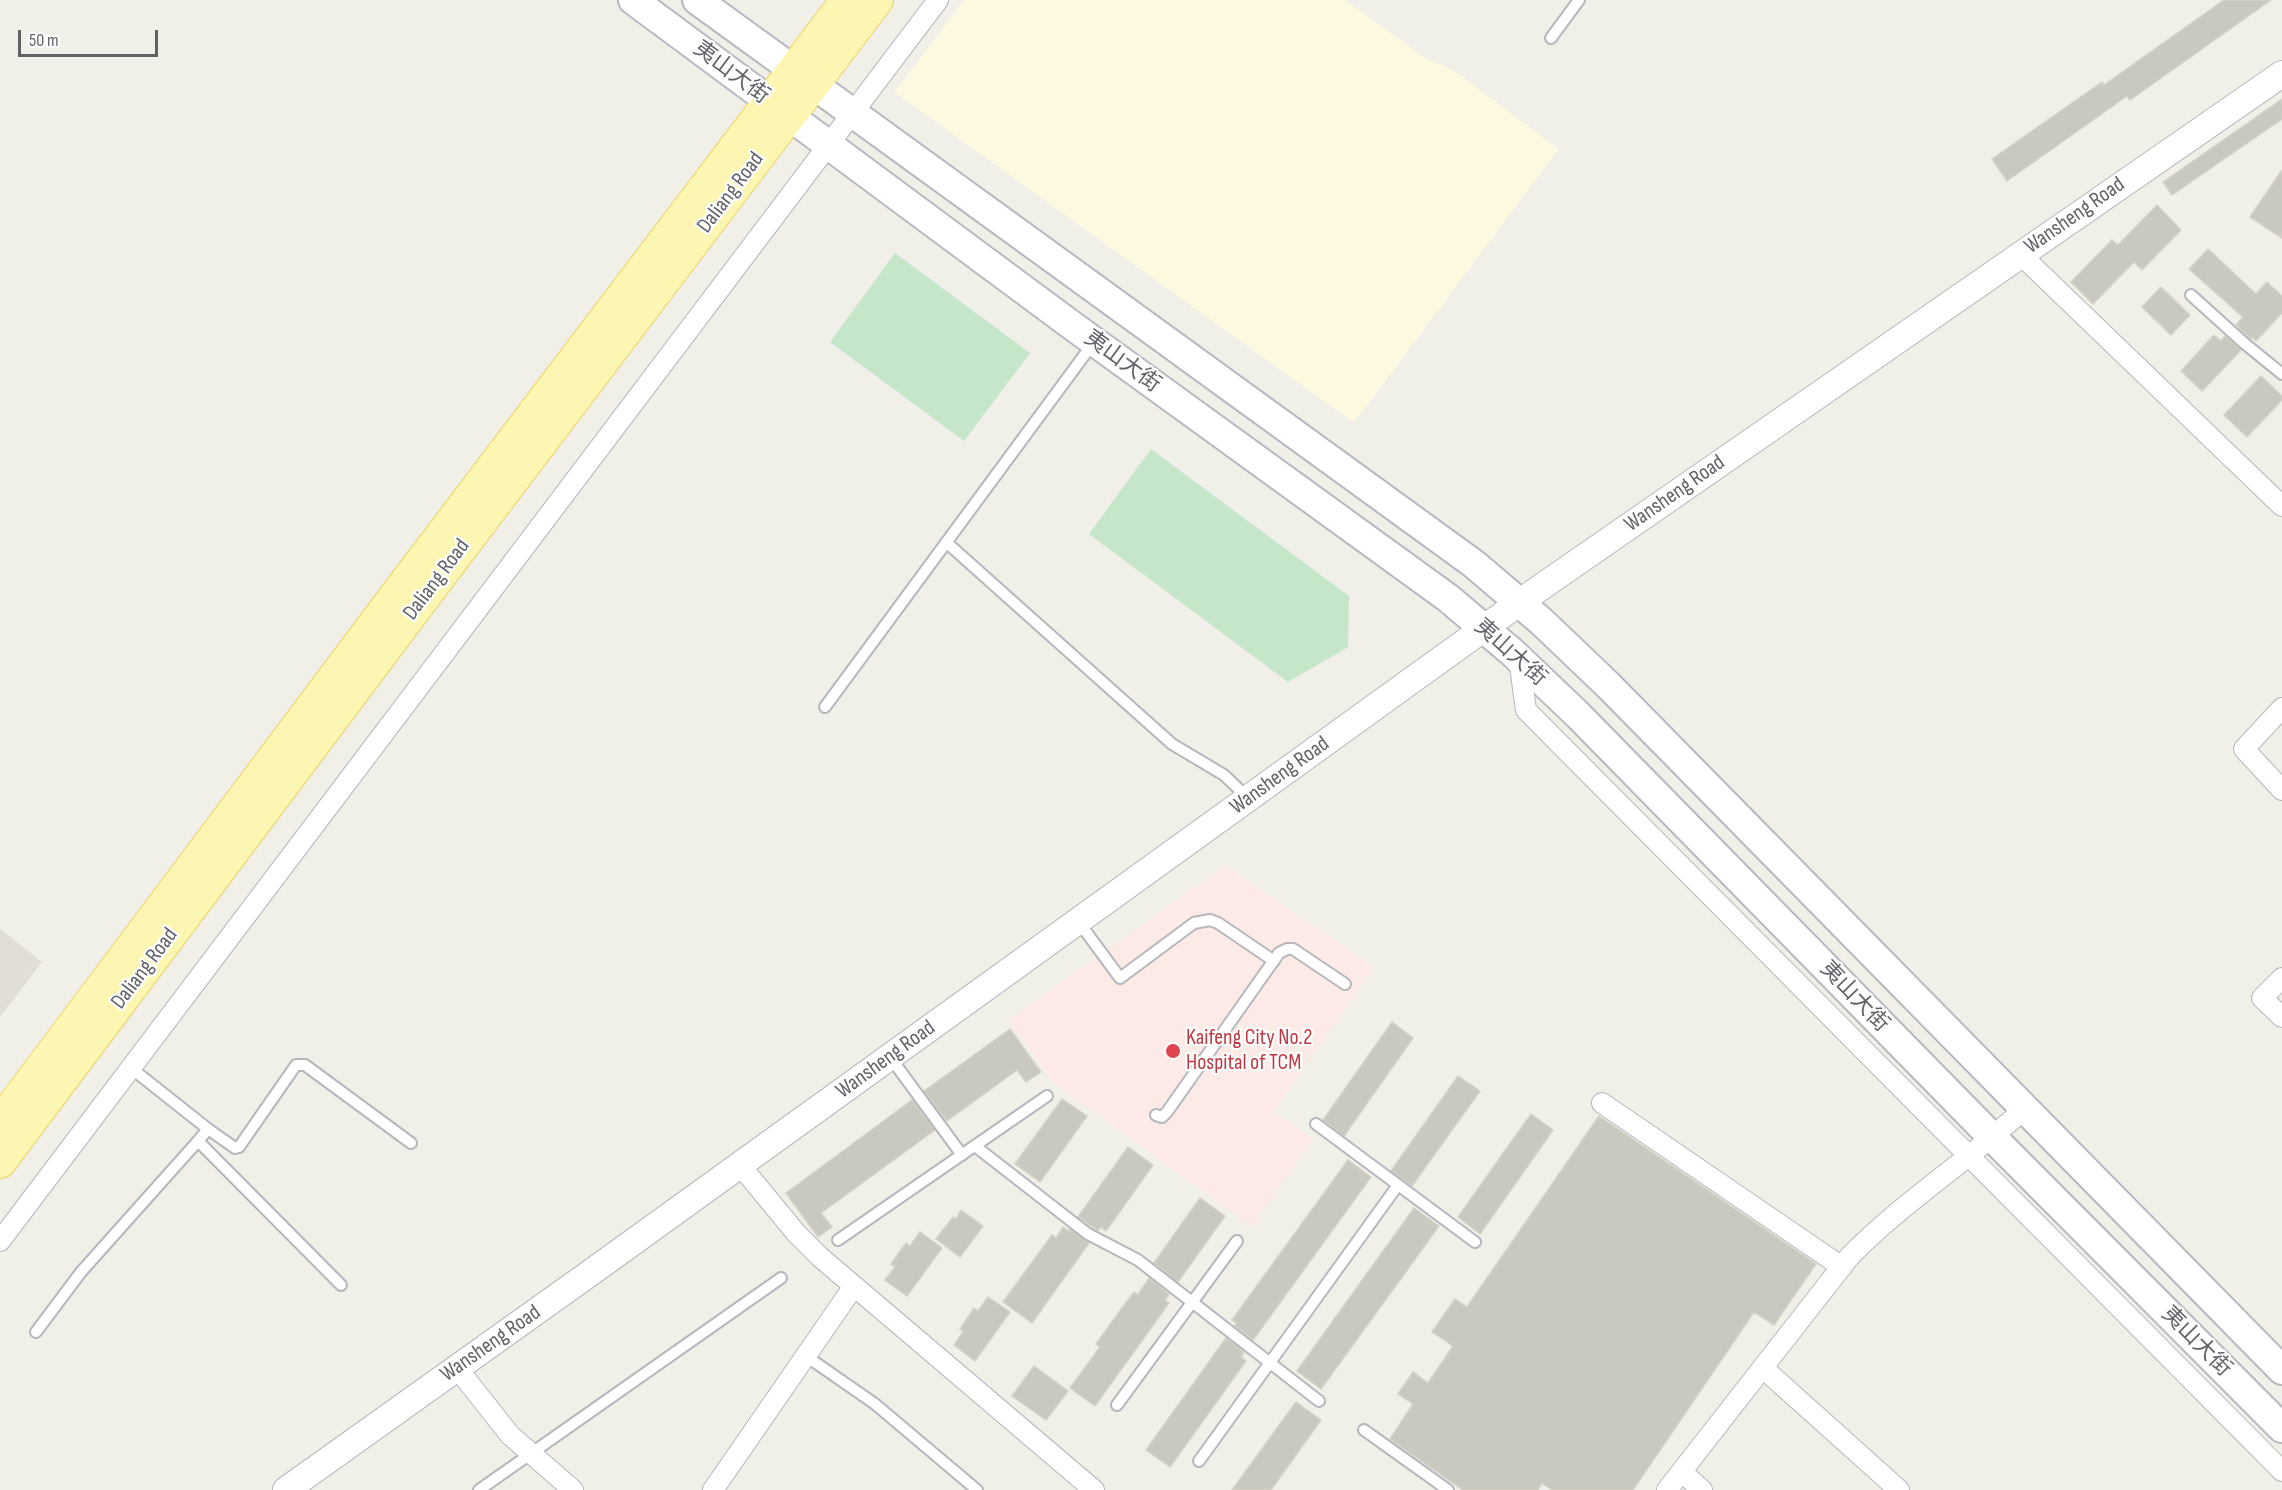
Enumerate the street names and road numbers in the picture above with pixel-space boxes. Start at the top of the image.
street label: 夷山大街 [688,36,774,110]
street label: Daliang Road [692,147,770,239]
street label: Wansheng Road [2020,172,2130,260]
street label: 夷山大街 [1079,325,1165,399]
street label: Wansheng Road [1620,450,1730,538]
street label: Daliang Road [398,534,476,626]
street label: 夷山大街 [1468,614,1552,692]
street label: Wansheng Road [1225,731,1335,821]
street label: Daliang Road [106,923,184,1015]
street label: 夷山大街 [1814,956,1894,1038]
street label: Wansheng Road [831,1015,941,1105]
street label: Wansheng Road [436,1300,546,1388]
street label: 夷山大街 [2156,1302,2236,1382]

